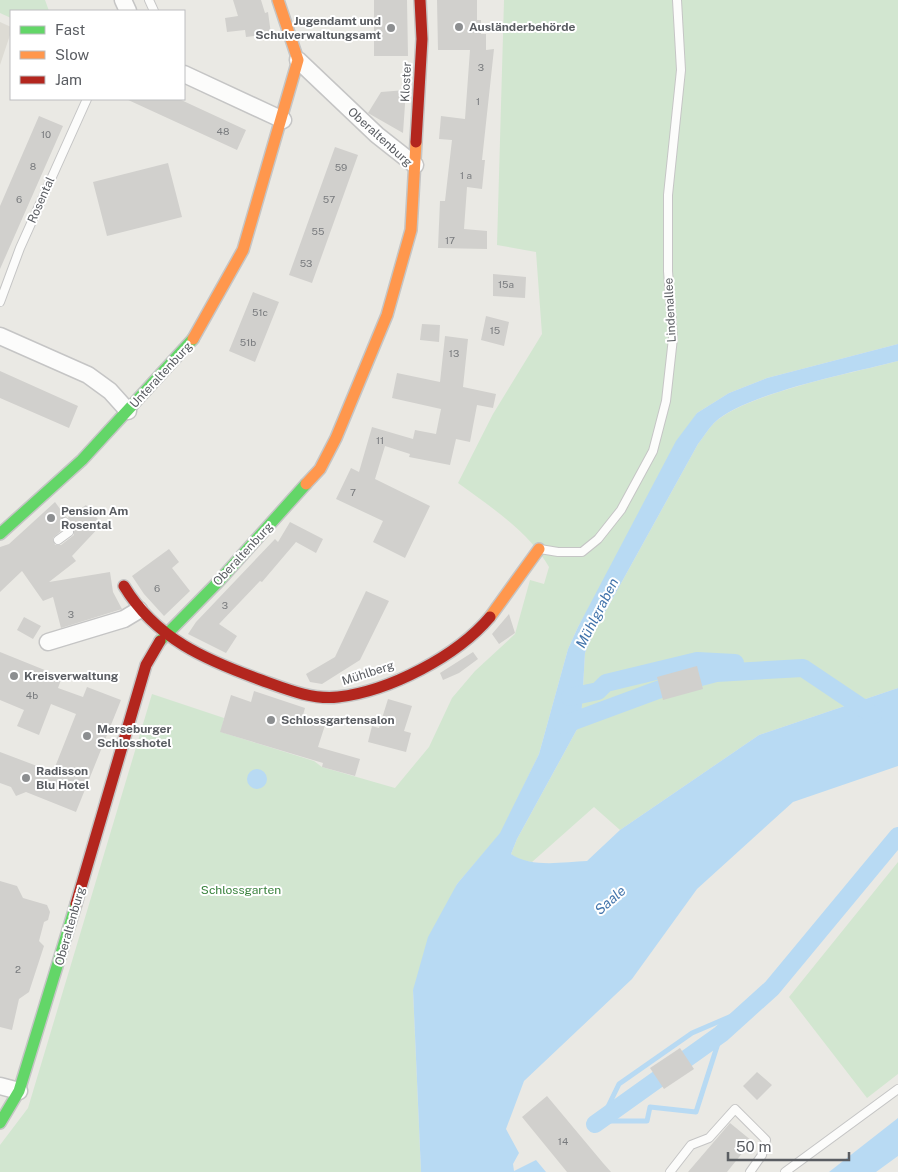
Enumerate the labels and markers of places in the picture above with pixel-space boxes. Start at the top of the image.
place label: Jugendamt und Schulverwaltungsamt [255,14,381,42]
place label: Ausländerbehörde [469,20,575,34]
marker: Ausländerbehörde [453,21,465,33]
marker: Jugendamt und Schulverwaltungsamt [385,22,397,34]
place label: Pension Am Rosental [61,504,129,532]
marker: Pension Am Rosental [45,512,57,524]
place label: Kreisverwaltung [24,669,119,683]
marker: Kreisverwaltung [8,670,20,682]
place label: Schlossgartensalon [281,713,395,727]
marker: Schlossgartensalon [265,714,277,726]
place label: Merseburger Schlosshotel [97,722,172,750]
marker: Merseburger Schlosshotel [81,730,93,742]
place label: Radisson Blu Hotel [36,764,89,792]
marker: Radisson Blu Hotel [20,772,32,784]

